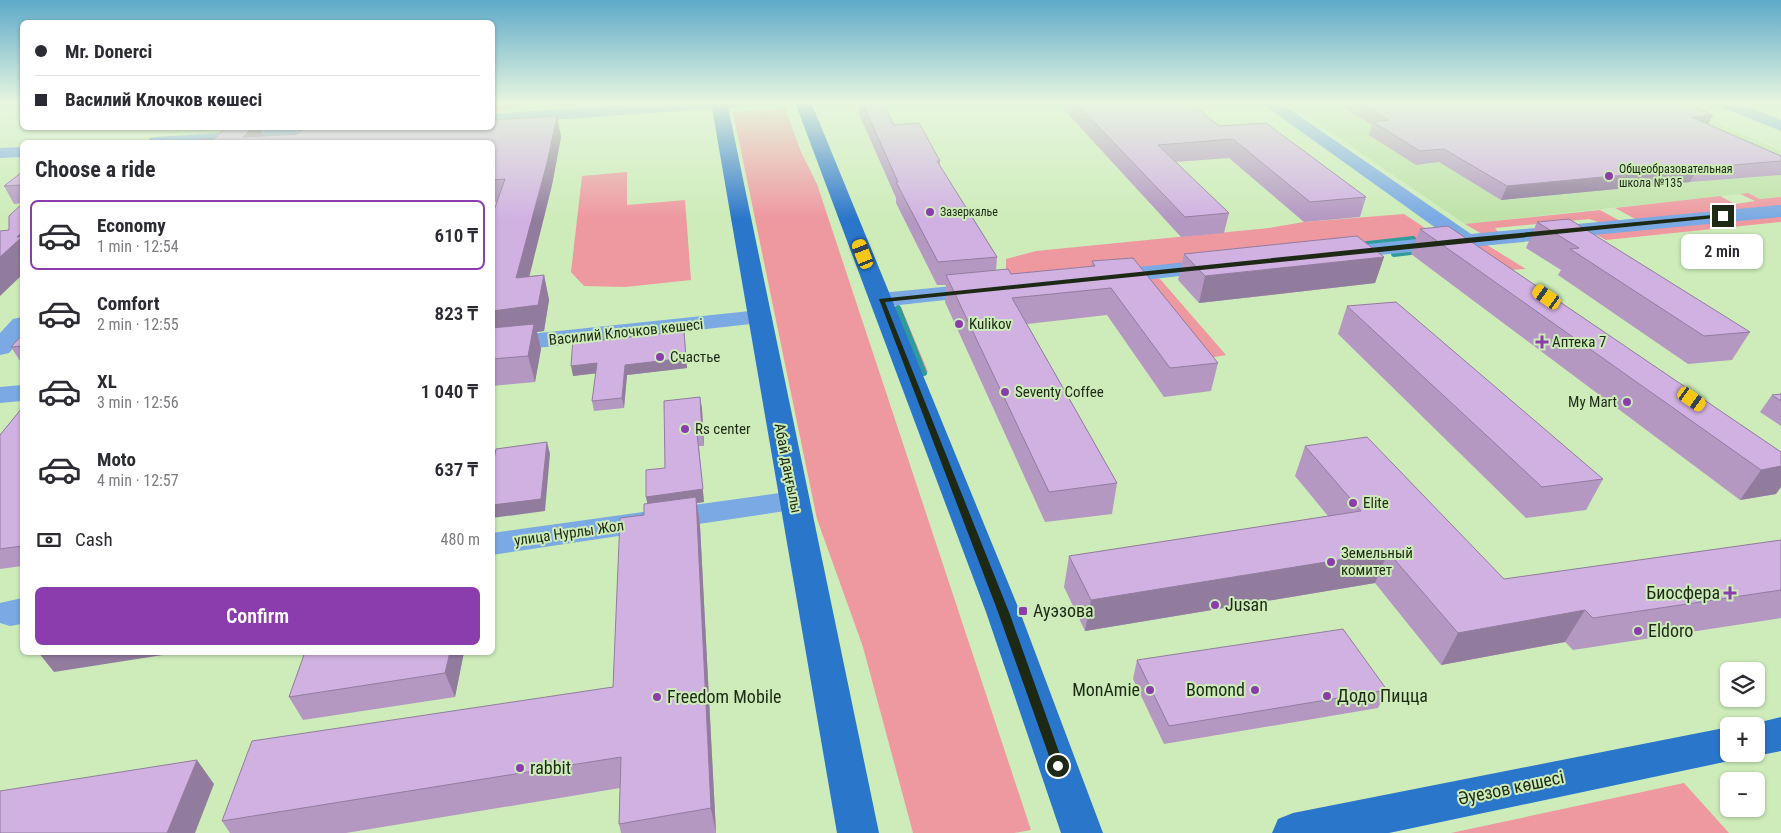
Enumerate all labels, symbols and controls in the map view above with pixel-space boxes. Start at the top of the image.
text: Mr. Donerci [65,40,152,63]
text: Василий Клочков көшесі [65,88,262,111]
text: Choose a ride [35,157,156,182]
place label: Общеобразовательная школа №135 [1619,162,1733,190]
marker: Общеобразовательная школа №135 [1603,170,1615,182]
place label: Зазеркалье [940,205,998,219]
route end [1712,205,1734,227]
marker: Зазеркалье [924,206,936,218]
icon: car [37,213,82,258]
text: Economy [97,214,166,237]
text: 610 ₸ [435,224,478,247]
callout: 2 min [1682,234,1764,268]
text: 1 min · 12:54 [97,237,179,256]
car [850,237,875,271]
text: 2 min [1704,242,1740,261]
car [1530,282,1563,312]
icon: car [37,291,82,336]
text: Comfort [97,292,160,315]
text: 823 ₸ [435,302,478,325]
text: 2 min · 12:55 [97,315,179,334]
street label: Василий Клочков көшесі [548,315,704,349]
place label: Kulikov [969,315,1012,333]
marker: Kulikov [953,318,965,330]
place label: Аптека 7 [1552,333,1606,351]
marker: Аптека 7 [1536,336,1548,348]
place label: Счастье [670,348,720,366]
marker: Счастье [654,351,666,363]
icon: car [37,369,82,414]
text: XL [97,370,117,393]
text: 1 040 ₸ [421,380,478,403]
place label: Seventy Coffee [1015,383,1104,401]
car [1675,384,1708,414]
marker: Seventy Coffee [999,386,1011,398]
text: 3 min · 12:56 [97,393,179,412]
place label: My Mart [1568,393,1617,411]
marker: My Mart [1621,396,1633,408]
place label: Rs center [695,420,751,438]
street label: Абай даңғылы [770,422,806,514]
marker: Rs center [679,423,691,435]
icon: car [37,447,82,492]
text: Moto [97,448,136,471]
text: 637 ₸ [435,458,478,481]
text: 4 min · 12:57 [97,471,179,490]
place label: Elite [1363,494,1389,512]
marker: Elite [1347,497,1359,509]
street label: улица Нурлы Жол [513,516,625,550]
icon: cash [35,526,63,554]
text: Cash [75,528,113,551]
text: 480 m [441,530,480,549]
place label: Земельный комитет [1341,544,1413,579]
marker: Земельный комитет [1325,556,1337,568]
place label: Биосфера [1646,582,1720,603]
button: Confirm [35,587,480,645]
marker: Биосфера [1724,587,1736,599]
place label: Jusan [1225,594,1268,615]
marker: Jusan [1209,599,1221,611]
place label: Ауэзова [1033,600,1094,621]
marker: Ауэзова [1017,605,1029,617]
place label: Eldoro [1648,620,1693,641]
marker: Eldoro [1632,625,1644,637]
map controls [1720,662,1765,817]
button: layers [1720,662,1765,707]
place label: MonAmie [1072,679,1140,700]
place label: Bomond [1186,679,1245,700]
marker: MonAmie [1144,684,1156,696]
marker: Bomond [1249,684,1261,696]
place label: Додо Пицца [1337,685,1428,706]
place label: Freedom Mobile [667,686,781,707]
marker: Додо Пицца [1321,690,1333,702]
marker: Freedom Mobile [651,691,663,703]
button: + [1720,717,1765,762]
route start [1047,755,1069,777]
place label: rabbit [530,757,571,778]
marker: rabbit [514,762,526,774]
street label: Әуезов көшесі [1456,766,1566,809]
button: − [1720,772,1765,817]

